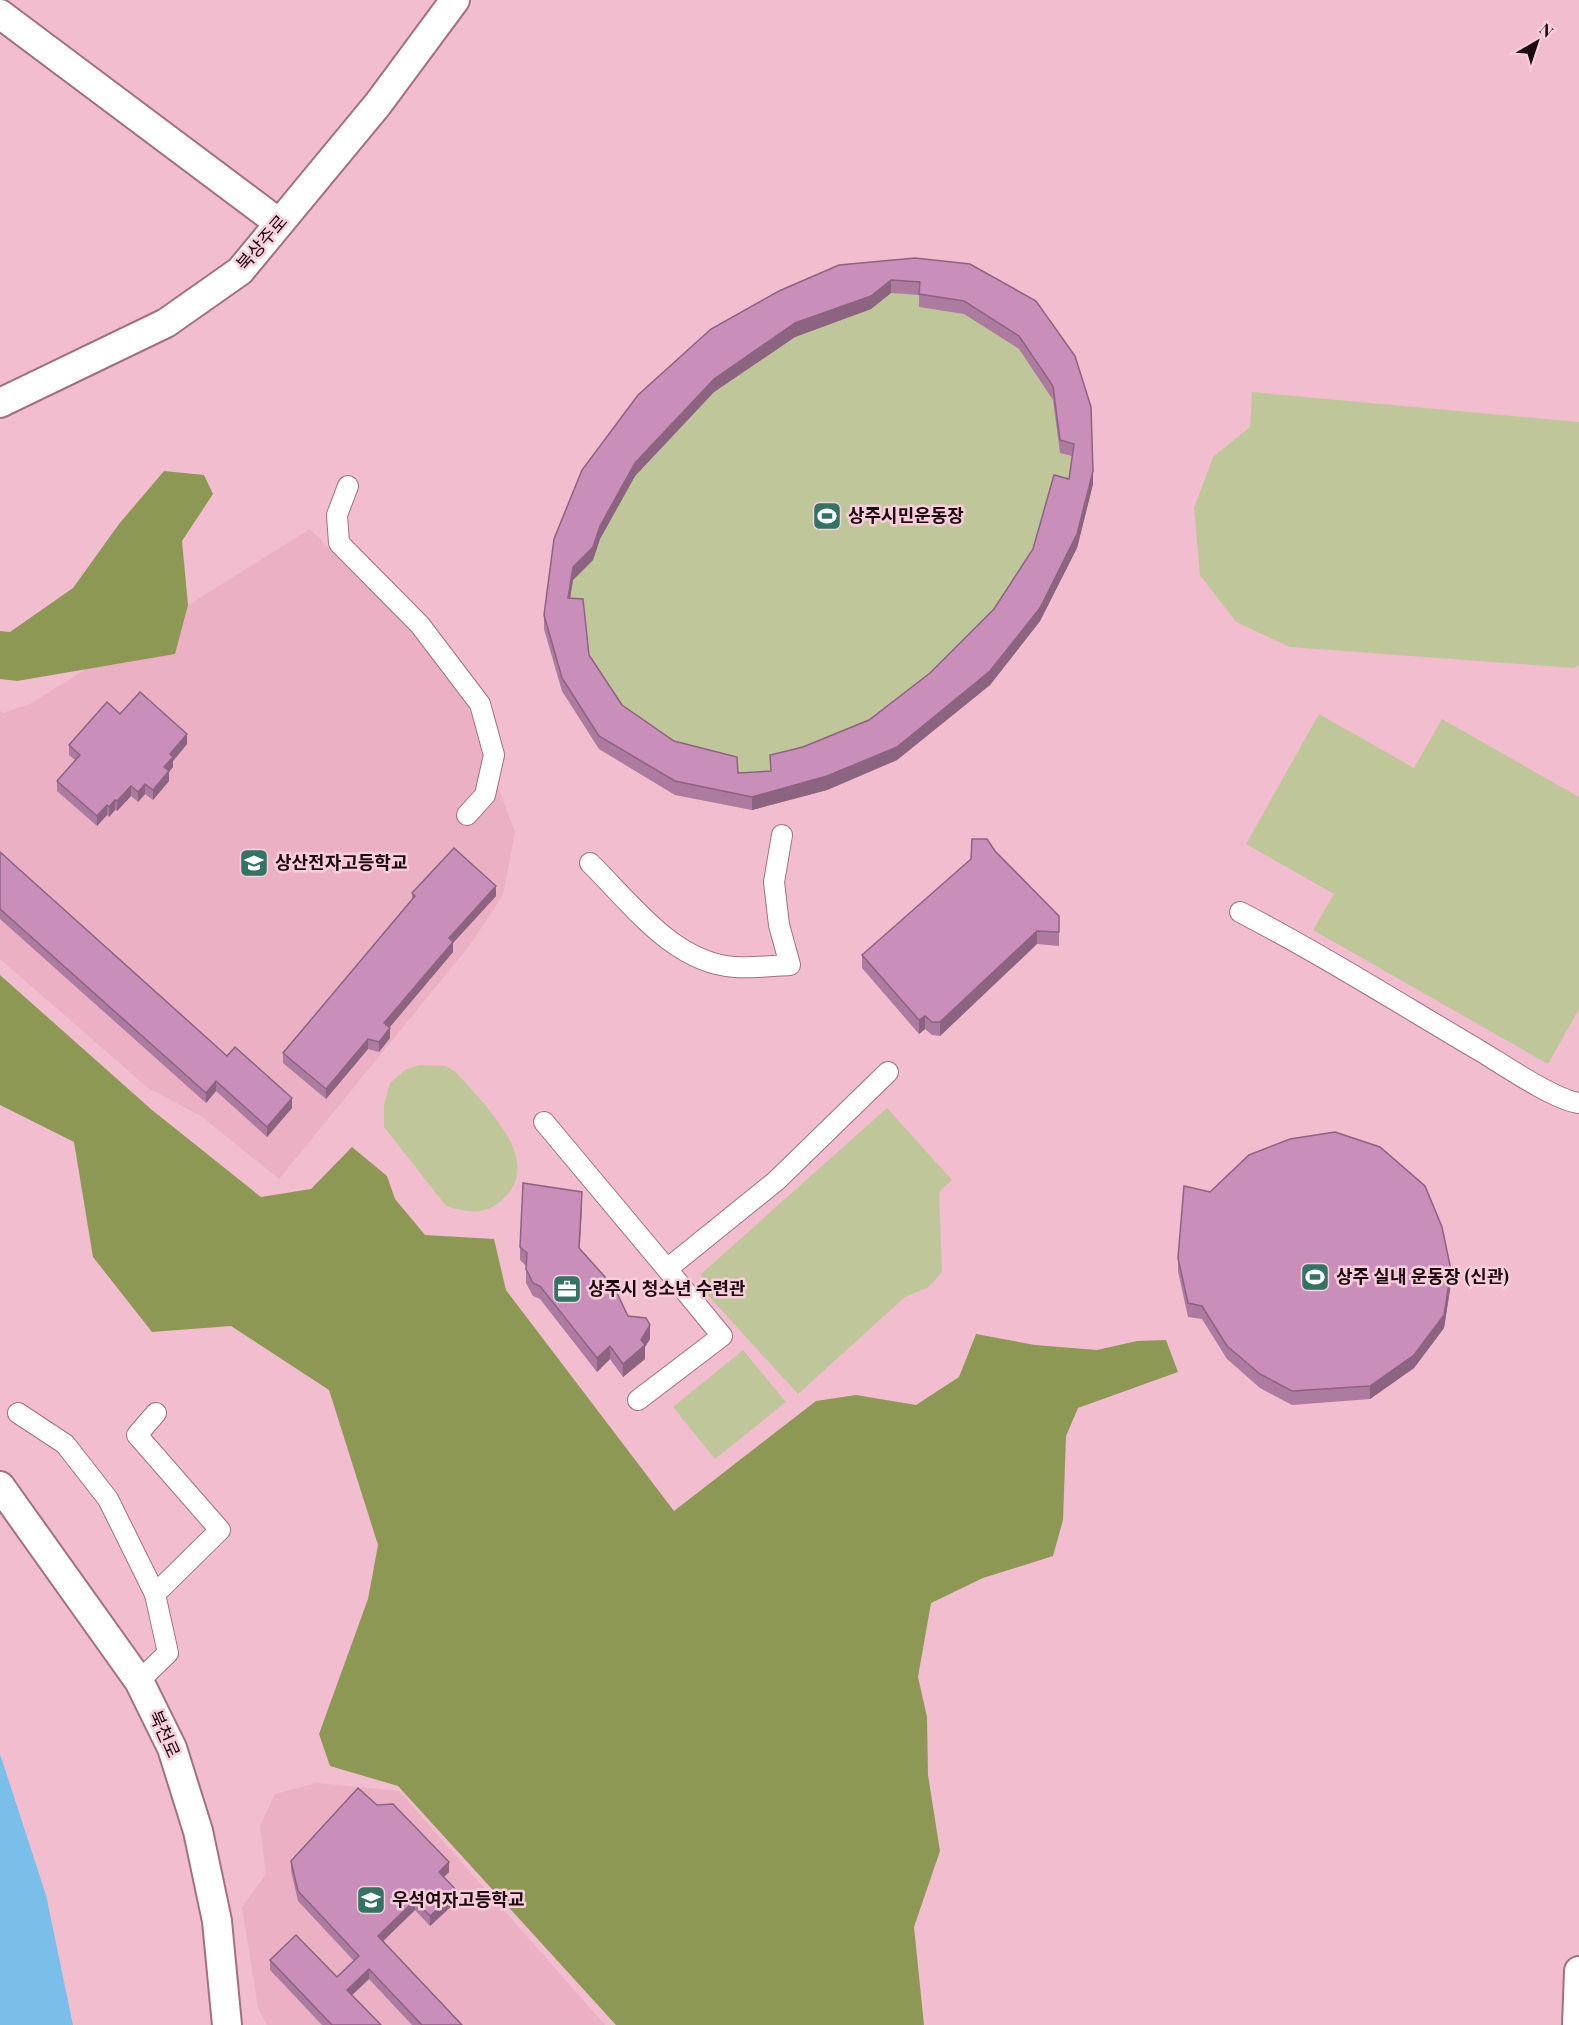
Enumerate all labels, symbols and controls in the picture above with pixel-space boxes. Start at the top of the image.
north arrow [1507,12,1567,72]
text: N [1536,18,1558,42]
street label: 북상주로 [230,209,292,275]
sports icon: 상주시민운동장 [811,500,843,532]
place label: 상주시민운동장 [848,503,964,527]
school or university icon: 상산전자고등학교 [238,847,270,879]
place label: 상산전자고등학교 [275,850,407,874]
sports icon: 상주 실내 운동장 (신관) [1299,1261,1331,1293]
place label: 상주 실내 운동장 (신관) [1336,1264,1509,1288]
office icon: 상주시 청소년 수련관 [551,1273,583,1305]
place label: 상주시 청소년 수련관 [588,1276,746,1300]
street label: 북천로 [144,1706,186,1761]
school or university icon: 우석여자고등학교 [355,1884,387,1916]
place label: 우석여자고등학교 [392,1887,524,1911]

